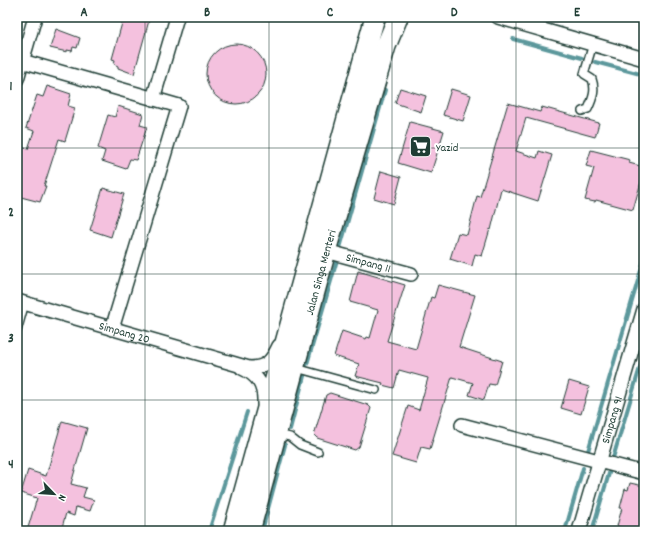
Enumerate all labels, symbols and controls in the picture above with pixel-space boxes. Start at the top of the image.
text: A [80,4,88,23]
text: B [204,4,210,23]
text: C [327,4,334,23]
text: D [451,4,458,23]
text: E [574,4,581,23]
text: 1 [10,78,13,97]
supermarket icon: Yazid [408,134,434,160]
place label: Yazid [436,140,458,157]
text: 2 [8,204,14,223]
street label: Jalan Singa Menteri [302,228,342,317]
street label: Simpang 11 [344,250,392,278]
street label: Simpang 20 [97,318,152,349]
text: 3 [8,330,14,349]
street label: Simpang 91 [598,394,628,446]
text: 4 [8,456,14,475]
north arrow [34,474,74,514]
text: N [53,492,70,504]

